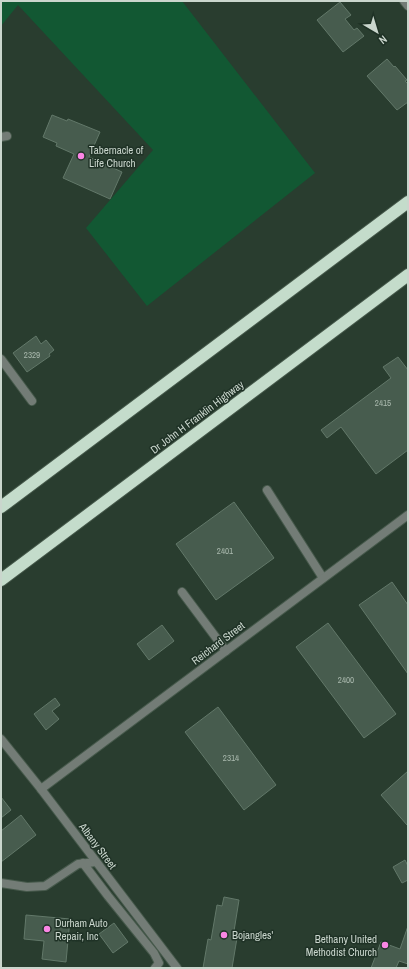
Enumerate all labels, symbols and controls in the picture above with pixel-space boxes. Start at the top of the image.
north arrow [357,12,397,52]
text: N [376,32,390,47]
place label: Tabernacle of Life Church [89,143,144,170]
marker: Tabernacle of Life Church [76,151,86,161]
house number: 2329 [24,349,40,361]
street label: Dr John H Franklin Highway [148,377,247,457]
house number: 2415 [375,397,391,409]
house number: 2401 [217,545,233,557]
street label: Reichard Street [189,618,248,668]
house number: 2400 [338,674,354,686]
house number: 2314 [223,752,239,764]
street label: Albany Street [76,819,120,872]
place label: Durham Auto Repair, Inc [55,916,108,943]
marker: Durham Auto Repair, Inc [42,924,52,934]
place label: Bojangles' [232,928,274,942]
marker: Bojangles' [219,930,229,940]
place label: Bethany United Methodist Church [306,932,377,959]
marker: Bethany United Methodist Church [380,940,390,950]

